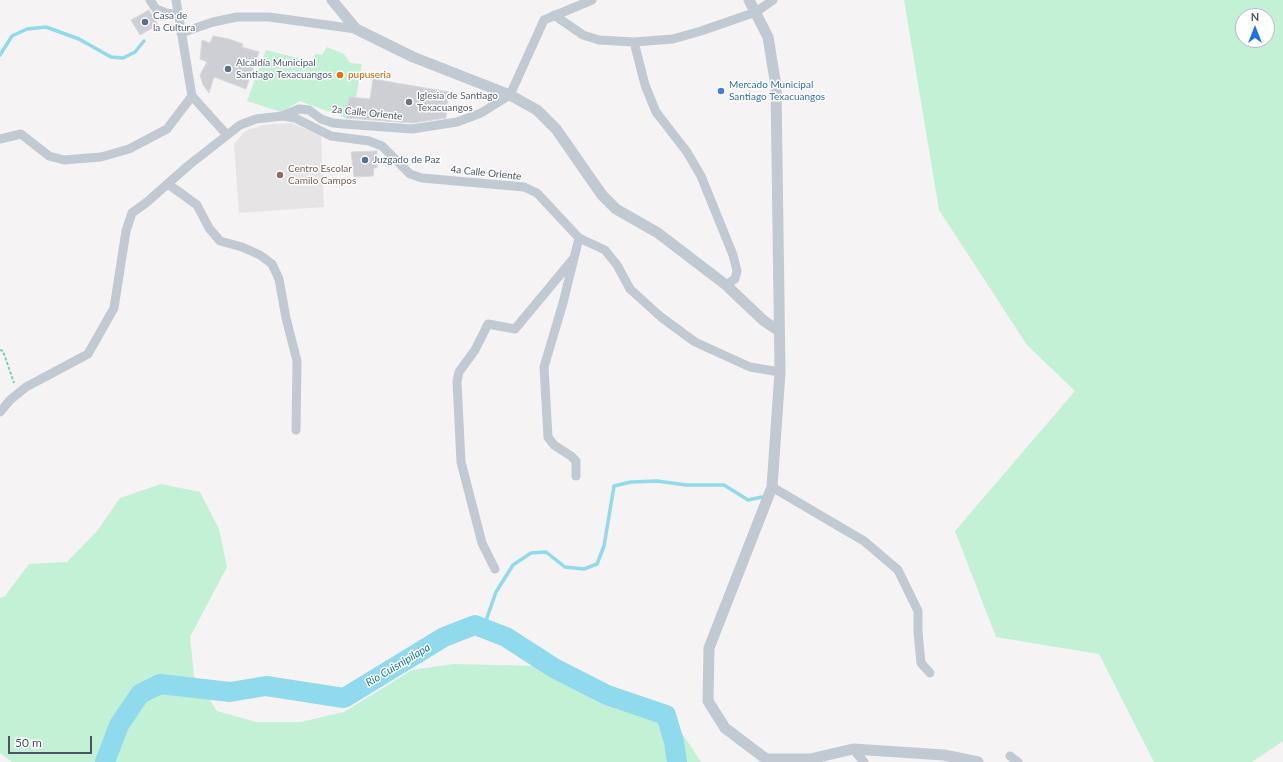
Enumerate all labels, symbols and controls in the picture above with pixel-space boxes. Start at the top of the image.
north arrow [1235,8,1275,48]
place label: Casa de la Cultura [153,10,195,34]
text: N [1251,10,1259,23]
marker: Casa de la Cultura [140,17,150,27]
place label: Alcaldía Municipal Santiago Texacuangos [236,57,332,80]
marker: Alcaldía Municipal Santiago Texacuangos [223,64,233,74]
place label: pupuseria [348,69,391,81]
marker: pupuseria [335,70,345,80]
place label: Mercado Municipal Santiago Texacuangos [729,79,825,102]
marker: Mercado Municipal Santiago Texacuangos [716,86,726,96]
place label: Iglesia de Santiago Texacuangos [417,90,498,114]
marker: Iglesia de Santiago Texacuangos [404,97,414,107]
street label: 2a Calle Oriente [331,103,403,123]
place label: Juzgado de Paz [373,154,440,166]
marker: Juzgado de Paz [360,155,370,165]
place label: Centro Escolar Camilo Campos [288,163,356,186]
street label: 4a Calle Oriente [450,163,522,183]
marker: Centro Escolar Camilo Campos [275,170,285,180]
water label: Rio Cuisnipilapa [363,641,433,689]
scale bar [10,728,94,754]
text: 50 m [15,735,42,750]

